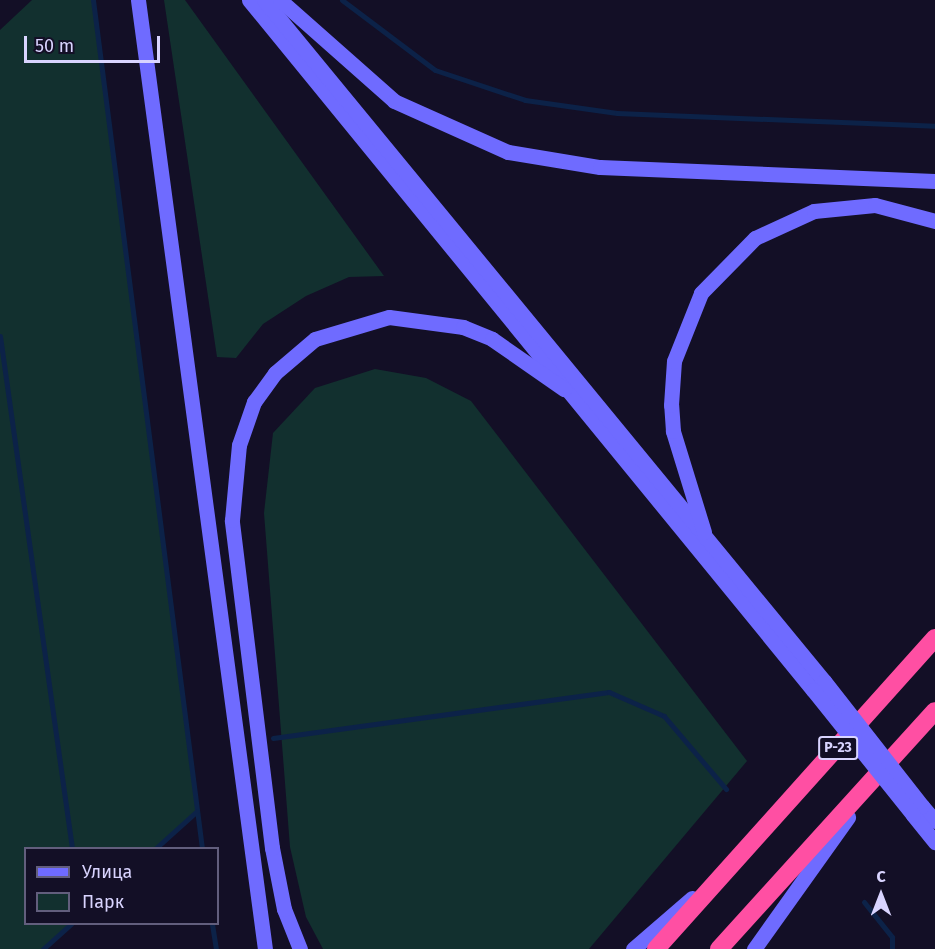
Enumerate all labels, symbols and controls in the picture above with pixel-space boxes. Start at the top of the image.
scale bar [27,24,164,62]
text: 50 m [35,35,74,57]
road number: Р-23 [817,737,859,759]
legend [24,847,219,925]
text: Улица [82,861,132,883]
north arrow [851,865,911,925]
text: С [876,867,886,886]
text: Парк [82,891,124,913]

